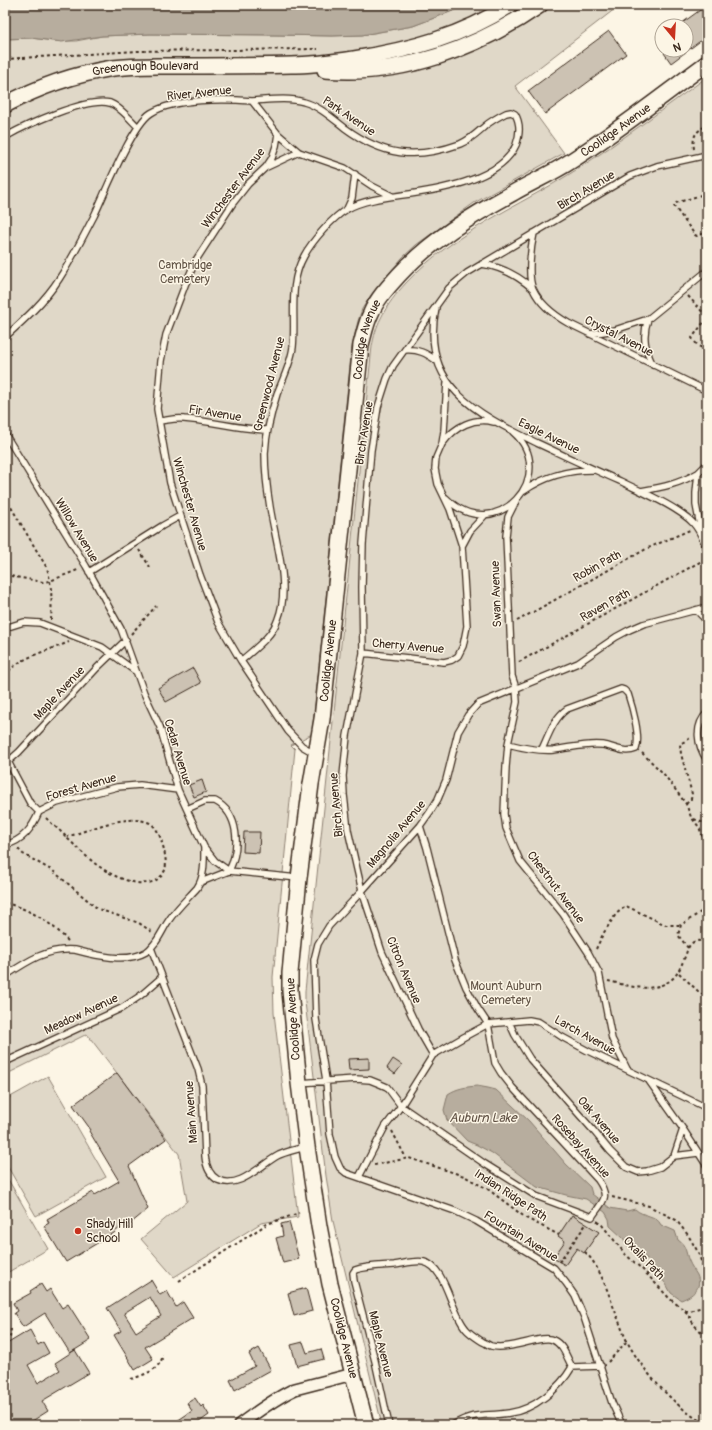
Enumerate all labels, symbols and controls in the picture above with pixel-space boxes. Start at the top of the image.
north arrow [654,18,694,58]
text: N [671,40,682,55]
street label: Greenough Boulevard [91,59,199,80]
street label: River Avenue [166,83,232,104]
street label: Park Avenue [319,93,378,140]
street label: Coolidge Avenue [578,101,654,161]
street label: Winchester Avenue [198,145,269,231]
street label: Birch Avenue [555,167,618,213]
park label: Cambridge Cemetery [158,258,212,287]
street label: Coolidge Avenue [350,297,385,380]
street label: Crystal Avenue [582,313,656,360]
street label: Greenwood Avenue [251,335,288,433]
street label: Birch Avenue [352,400,377,466]
street label: Fir Avenue [188,402,242,425]
street label: Eagle Avenue [516,415,582,458]
street label: Winchester Avenue [169,456,210,553]
street label: Willow Avenue [52,496,102,565]
street label: Robin Path [571,547,624,586]
street label: Swan Avenue [488,560,505,628]
street label: Raven Path [578,585,633,625]
street label: Coolidge Avenue [317,619,340,703]
street label: Cherry Avenue [371,636,445,657]
street label: Maple Avenue [31,663,88,723]
street label: Cedar Avenue [160,717,195,787]
street label: Forest Avenue [44,770,118,805]
street label: Birch Avenue [326,772,347,838]
street label: Magnolia Avenue [364,797,429,871]
street label: Chestnut Avenue [524,848,588,926]
street label: Citron Avenue [383,935,424,1006]
street label: Coolidge Avenue [283,977,304,1061]
park label: Mount Auburn Cemetery [470,979,542,1008]
street label: Meadow Avenue [42,991,121,1038]
street label: Larch Avenue [551,1012,618,1058]
street label: Main Avenue [182,1080,201,1144]
street label: Oak Avenue [574,1094,623,1147]
water label: Auburn Lake [449,1110,518,1126]
street label: Rosebay Avenue [548,1111,613,1181]
street label: Indian Ridge Path [471,1166,550,1225]
street label: Fountain Avenue [481,1208,561,1265]
place label: Shady Hill School [86,1217,133,1246]
marker: Shady Hill School [73,1226,83,1236]
street label: Oxalis Path [620,1233,668,1283]
street label: Coolidge Avenue [326,1296,361,1380]
street label: Maple Avenue [365,1309,396,1379]

